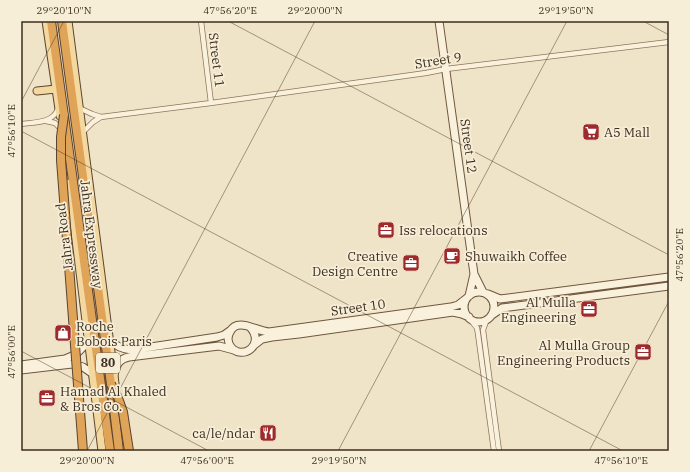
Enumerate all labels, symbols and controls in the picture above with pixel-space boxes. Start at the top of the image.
text: 29°20'10"N [37,4,92,17]
text: 47°56'20"E [203,4,257,17]
text: 29°20'00"N [288,4,343,17]
text: 29°19'50"N [539,4,594,17]
street label: Street 11 [205,32,228,88]
street label: Street 9 [413,48,463,73]
text: 47°56'10"E [5,104,18,158]
street label: Street 12 [456,118,481,175]
supermarket icon: A5 Mall [581,122,601,142]
place label: A5 Mall [604,124,650,141]
street label: Jahra Expressway [76,179,107,290]
street label: Jahra Road [52,202,77,272]
office icon: Iss relocations [376,220,396,240]
place label: Iss relocations [399,222,488,239]
text: 47°56'20"E [673,228,686,282]
cafe icon: Shuwaikh Coffee [442,246,462,266]
place label: Creative Design Centre [312,248,398,280]
place label: Shuwaikh Coffee [465,248,567,265]
office icon: Creative Design Centre [401,253,421,273]
place label: Al Mulla Engineering [501,294,576,326]
street label: Street 10 [330,295,387,320]
office icon: Al Mulla Engineering [579,299,599,319]
place label: Roche Bobois Paris [76,318,152,350]
shop icon: Roche Bobois Paris [53,323,73,343]
text: 47°56'00"E [5,325,18,379]
place label: Al Mulla Group Engineering Products [497,337,630,369]
office icon: Al Mulla Group Engineering Products [633,342,653,362]
road number: 80 [96,353,120,373]
place label: Hamad Al Khaled & Bros Co. [60,383,167,415]
office icon: Hamad Al Khaled & Bros Co. [37,388,57,408]
restaurant icon: ca/le/ndar [258,423,278,443]
place label: ca/le/ndar [192,425,255,442]
text: 29°20'00"N [60,454,115,467]
text: 47°56'00"E [180,454,234,467]
text: 29°19'50"N [312,454,367,467]
text: 47°56'10"E [594,454,648,467]

